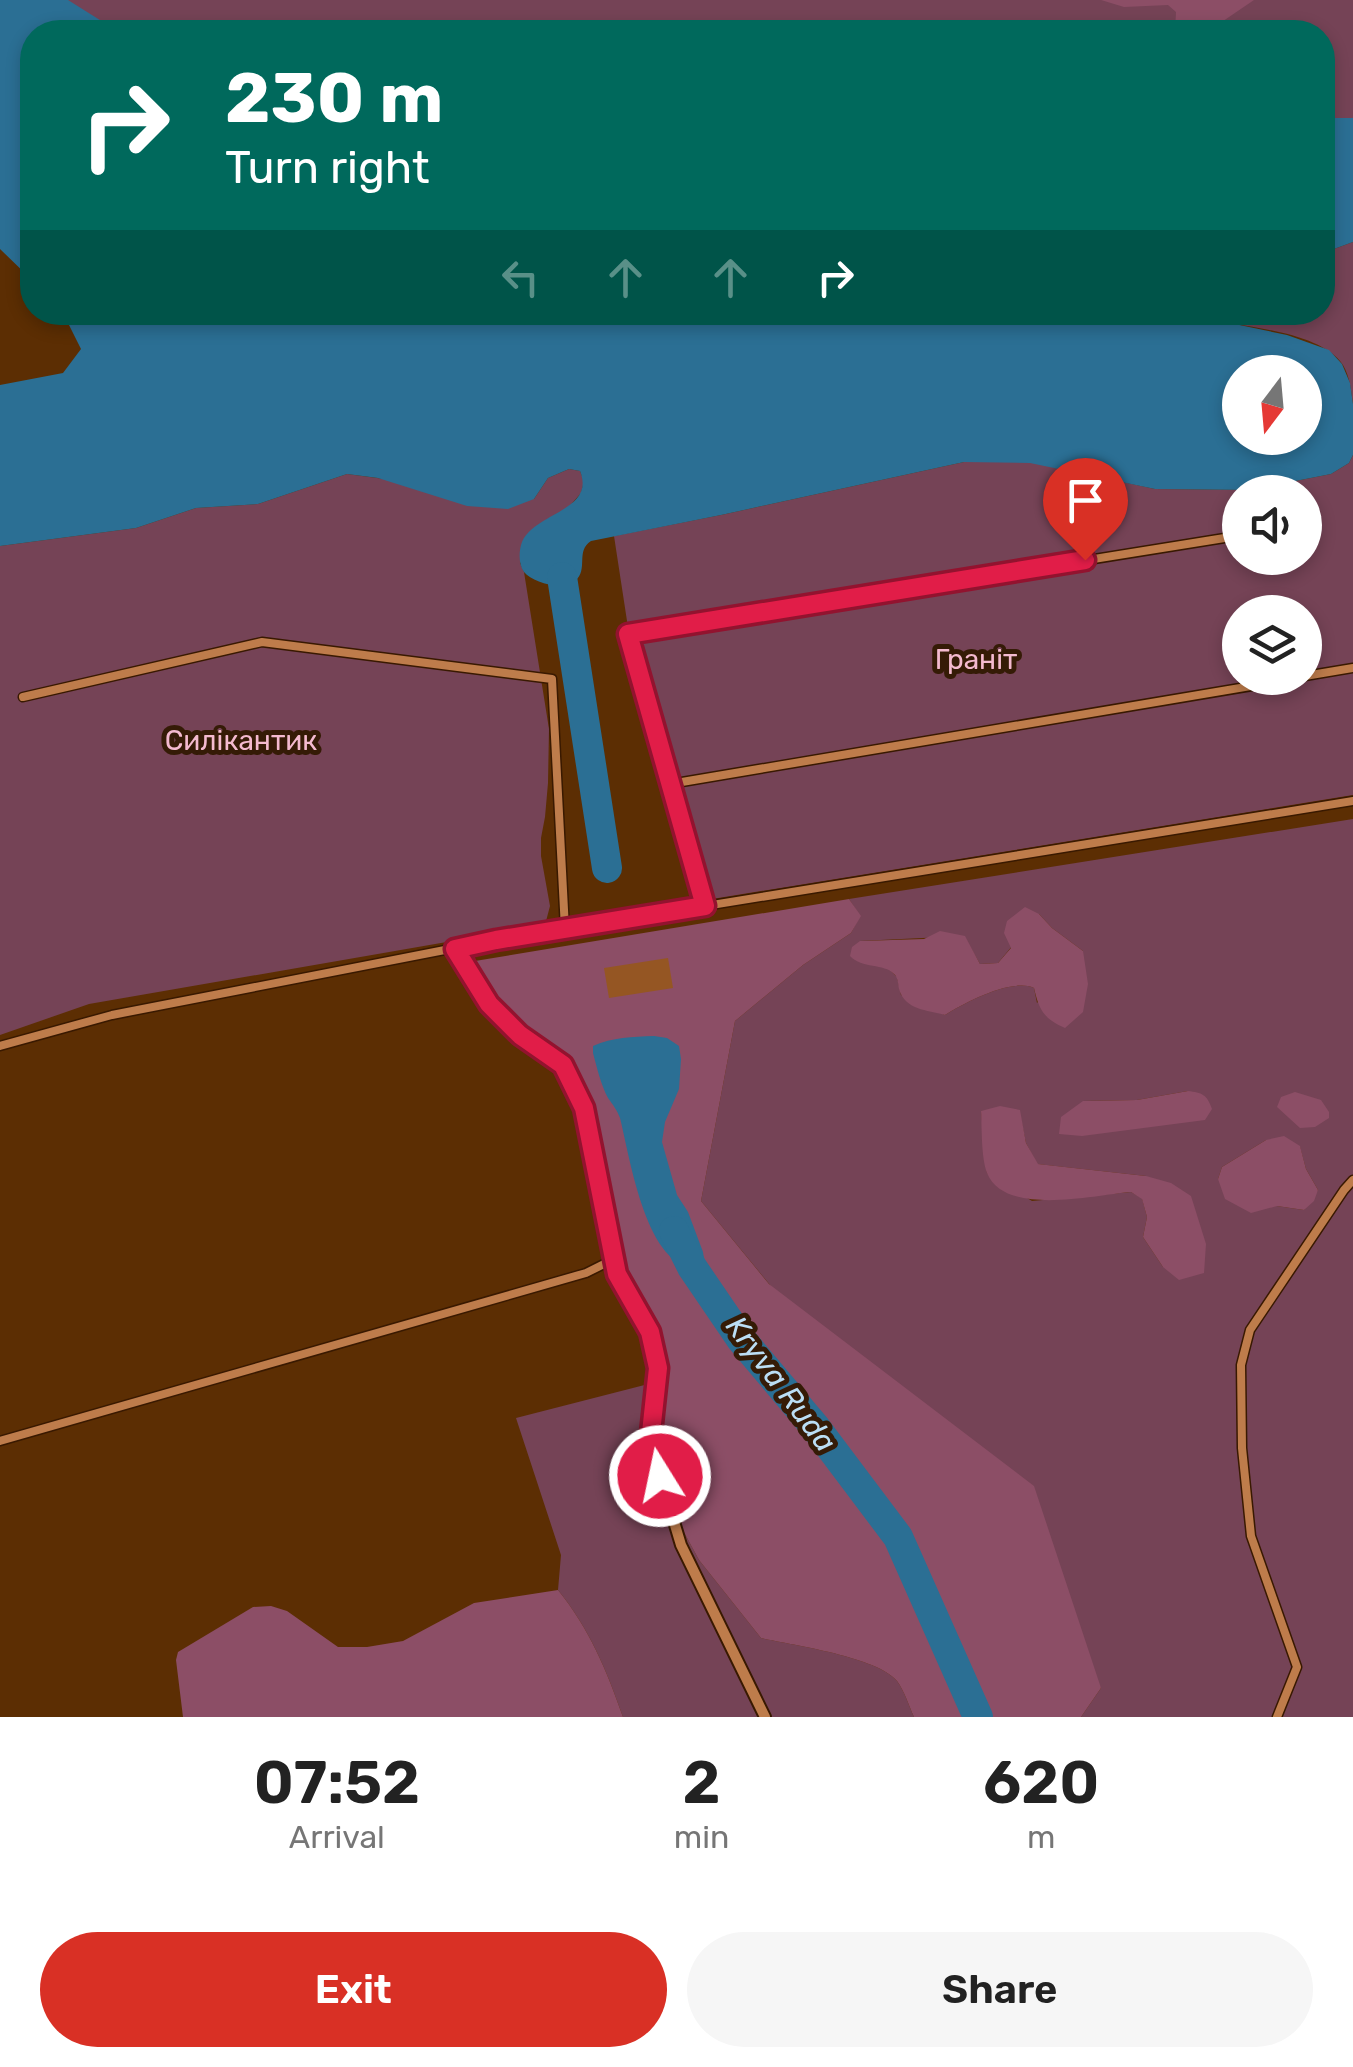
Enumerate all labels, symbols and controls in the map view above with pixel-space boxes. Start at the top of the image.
text: 230 m [225,57,443,140]
icon: right [60,60,190,190]
text: Turn right [225,141,429,194]
icon: left [493,250,548,305]
icon: ahead [598,250,653,305]
icon: ahead [703,250,758,305]
icon: right [808,250,863,305]
north arrow [1222,355,1322,455]
map controls [1222,355,1322,695]
pin [1043,458,1128,561]
icon: arrive [1058,473,1113,528]
button: sound [1222,475,1322,575]
button: layers [1222,595,1322,695]
park label: Граніт [935,643,1017,676]
park label: Силікантик [165,724,317,757]
water label: Kryva Ruda [718,1309,844,1459]
position arrow [608,1424,712,1528]
text: 07:52 [254,1747,420,1818]
text: 2 [683,1747,721,1818]
text: 620 [983,1747,1099,1818]
text: Arrival [289,1818,385,1856]
text: min [674,1818,729,1856]
text: m [1027,1818,1055,1856]
button: Exit [40,1932,667,2047]
button: Share [687,1932,1313,2047]

